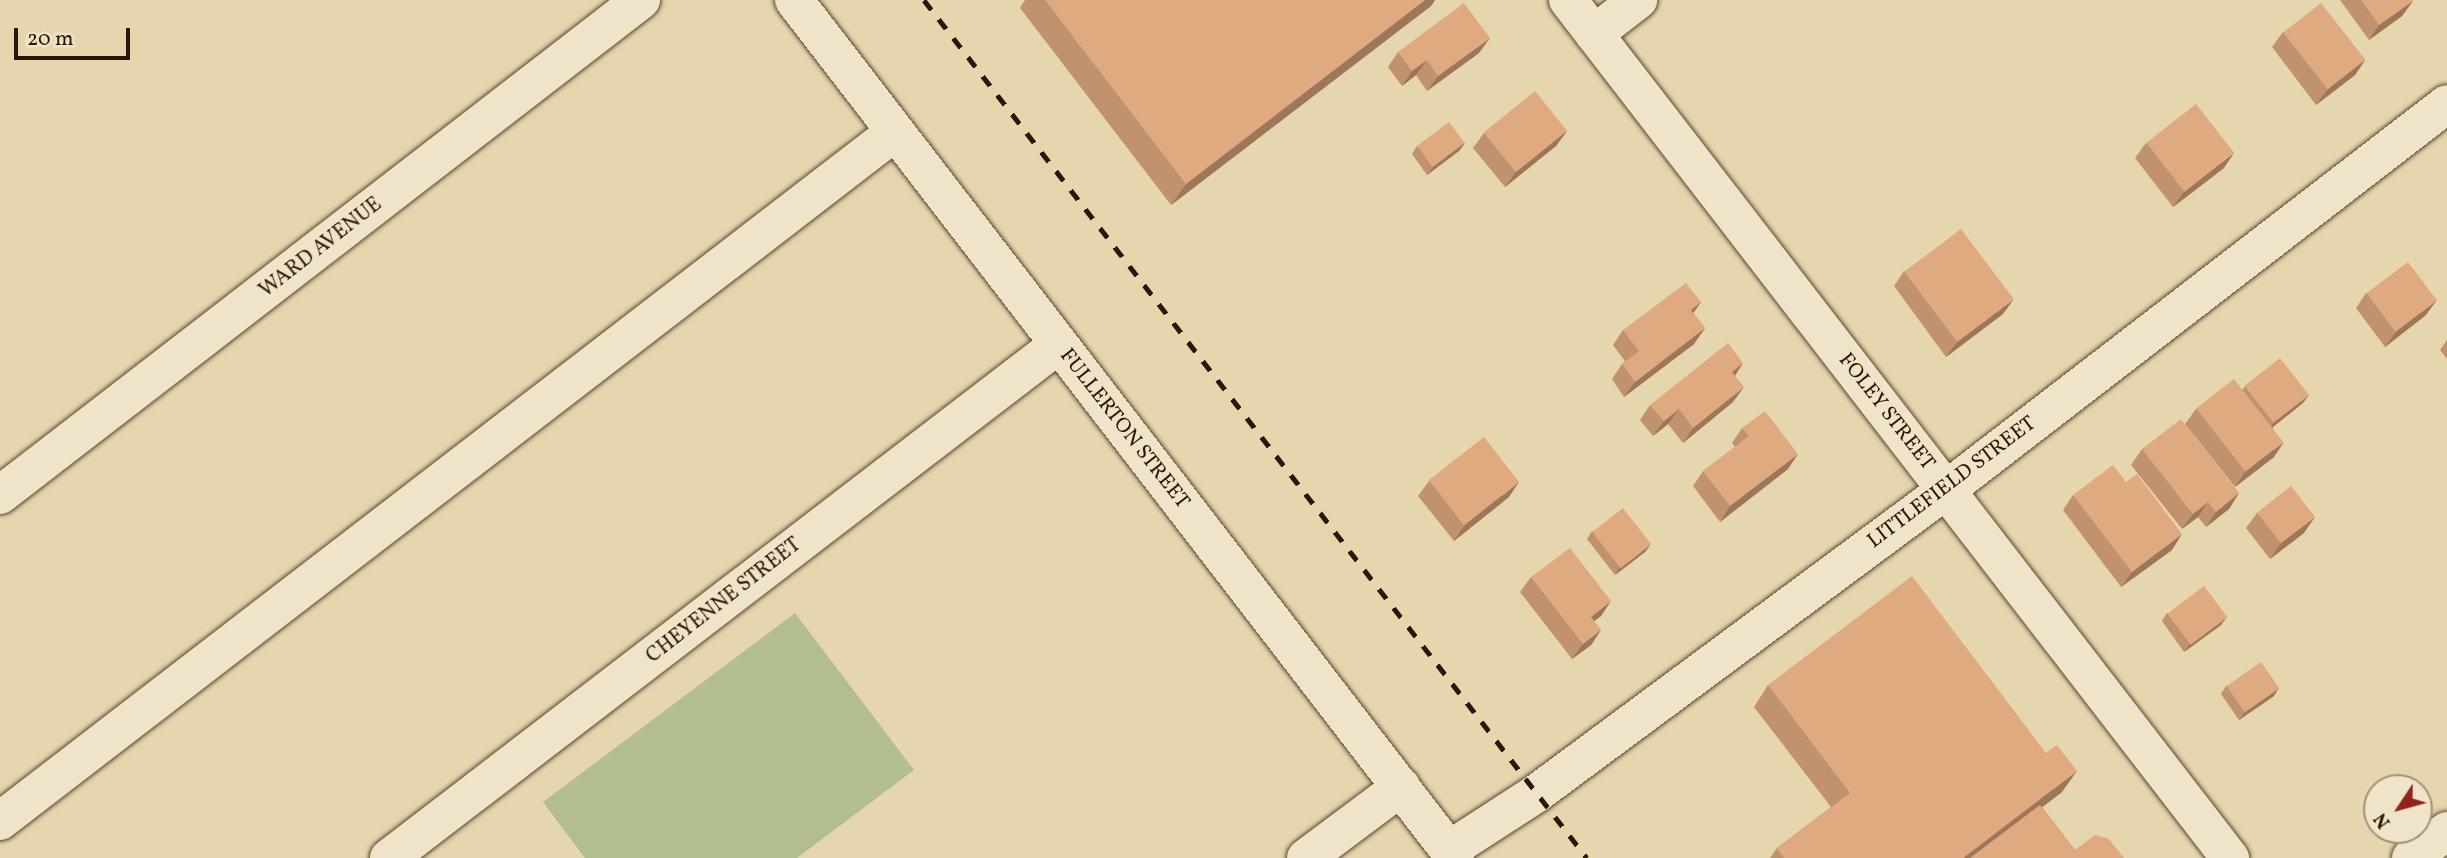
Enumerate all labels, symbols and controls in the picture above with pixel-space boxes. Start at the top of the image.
scale bar [18,14,133,58]
text: 20 m [27,25,73,54]
street label: WARD AVENUE [255,192,387,304]
street label: FULLERTON STREET [1054,344,1194,514]
street label: FOLEY STREET [1832,348,1940,476]
street label: LITTLEFIELD STREET [1863,412,2041,554]
street label: CHEYENNE STREET [642,533,806,669]
north arrow [2363,774,2433,844]
text: N [2368,807,2397,833]

